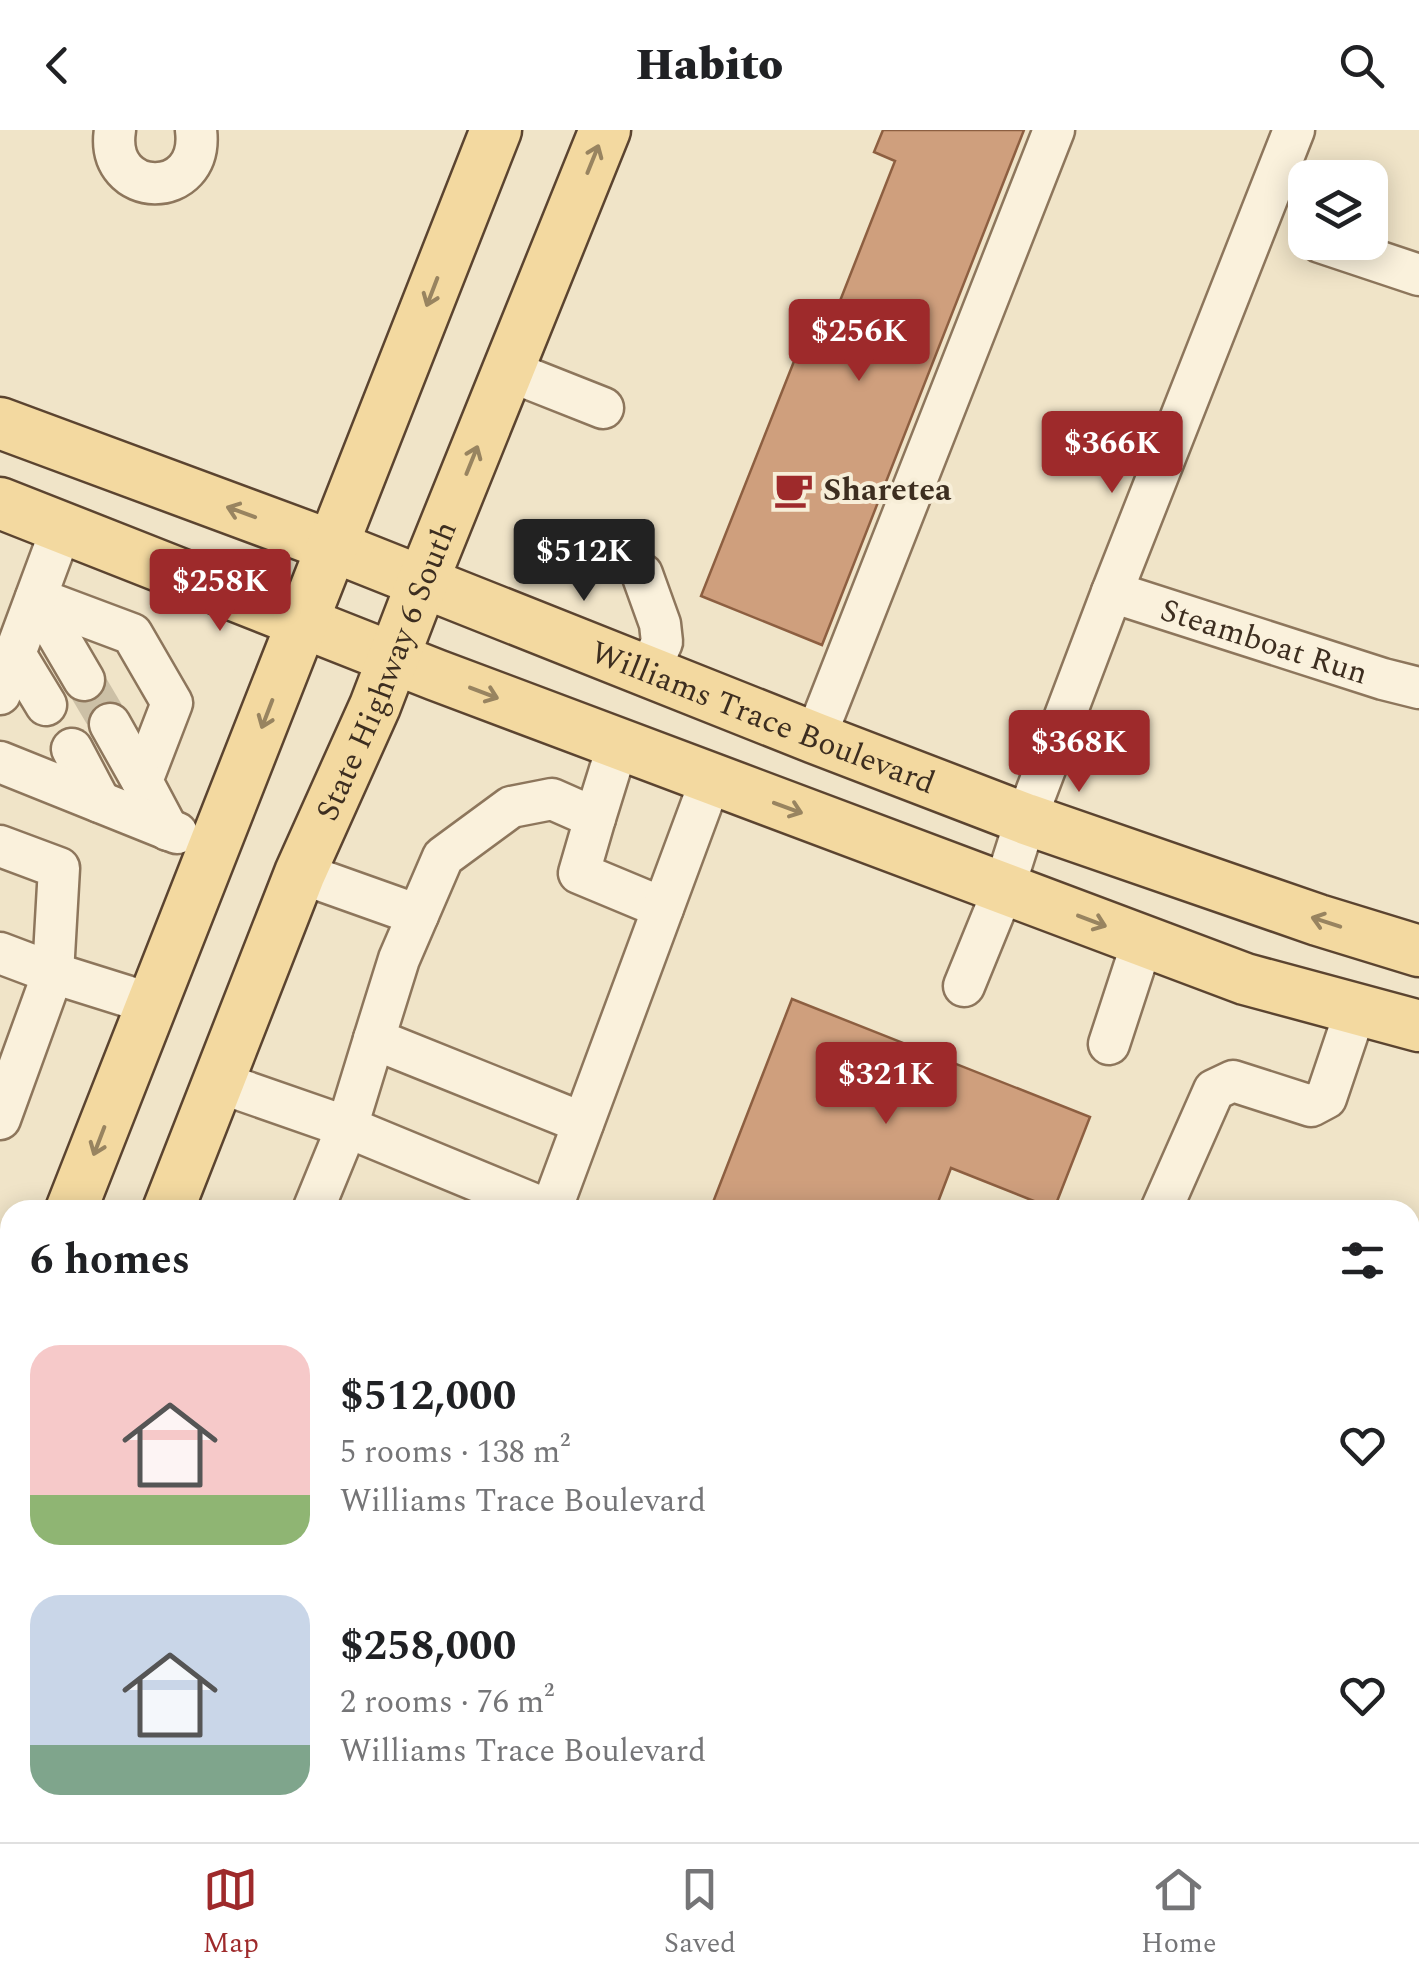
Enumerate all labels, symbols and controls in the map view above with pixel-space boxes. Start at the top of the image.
text: Habito [636,31,783,100]
icon: back [30,38,85,93]
icon: search [1334,38,1389,93]
one-way arrow [586,144,604,174]
map controls [1288,160,1388,260]
button: layers [1288,160,1388,260]
one-way arrow [422,276,440,307]
pin: $256K [789,299,929,384]
text: $256K [811,307,907,356]
pin: $366K [1042,411,1182,496]
text: $366K [1064,419,1160,468]
one-way arrow [464,445,482,476]
place label: Sharetea [823,466,952,515]
cafe icon: Sharetea [772,468,814,510]
one-way arrow [226,502,257,520]
street label: State Highway 6 South [304,514,471,829]
pin: $512K [514,519,654,604]
text: $512K [536,527,632,576]
pin: $258K [150,549,290,634]
text: $258K [172,557,268,606]
street label: Steamboat Run [1154,586,1374,699]
street label: Williams Trace Boulevard [583,628,942,808]
one-way arrow [468,686,498,704]
one-way arrow [256,698,274,729]
pin: $368K [1009,710,1149,795]
text: $368K [1031,718,1127,767]
one-way arrow [771,800,802,818]
one-way arrow [1311,912,1342,930]
one-way arrow [1077,914,1107,932]
pin: $321K [816,1042,956,1127]
text: $321K [838,1050,934,1099]
one-way arrow [88,1125,106,1155]
text: 6 homes [30,1229,190,1292]
icon: filters [1335,1233,1390,1288]
text: $512,000 [340,1365,516,1428]
icon: home [110,1385,230,1505]
icon: heart [1335,1418,1390,1473]
text: 5 rooms · 138 m² [340,1428,570,1477]
text: Williams Trace Boulevard [340,1477,706,1526]
text: $258,000 [340,1615,516,1678]
icon: home [110,1635,230,1755]
icon: heart [1335,1668,1390,1723]
text: 2 rooms · 76 m² [340,1678,554,1727]
text: Williams Trace Boulevard [340,1727,706,1776]
tab: Map [203,1862,259,1965]
tab: Saved [664,1862,736,1965]
tab: Home [1141,1862,1216,1965]

